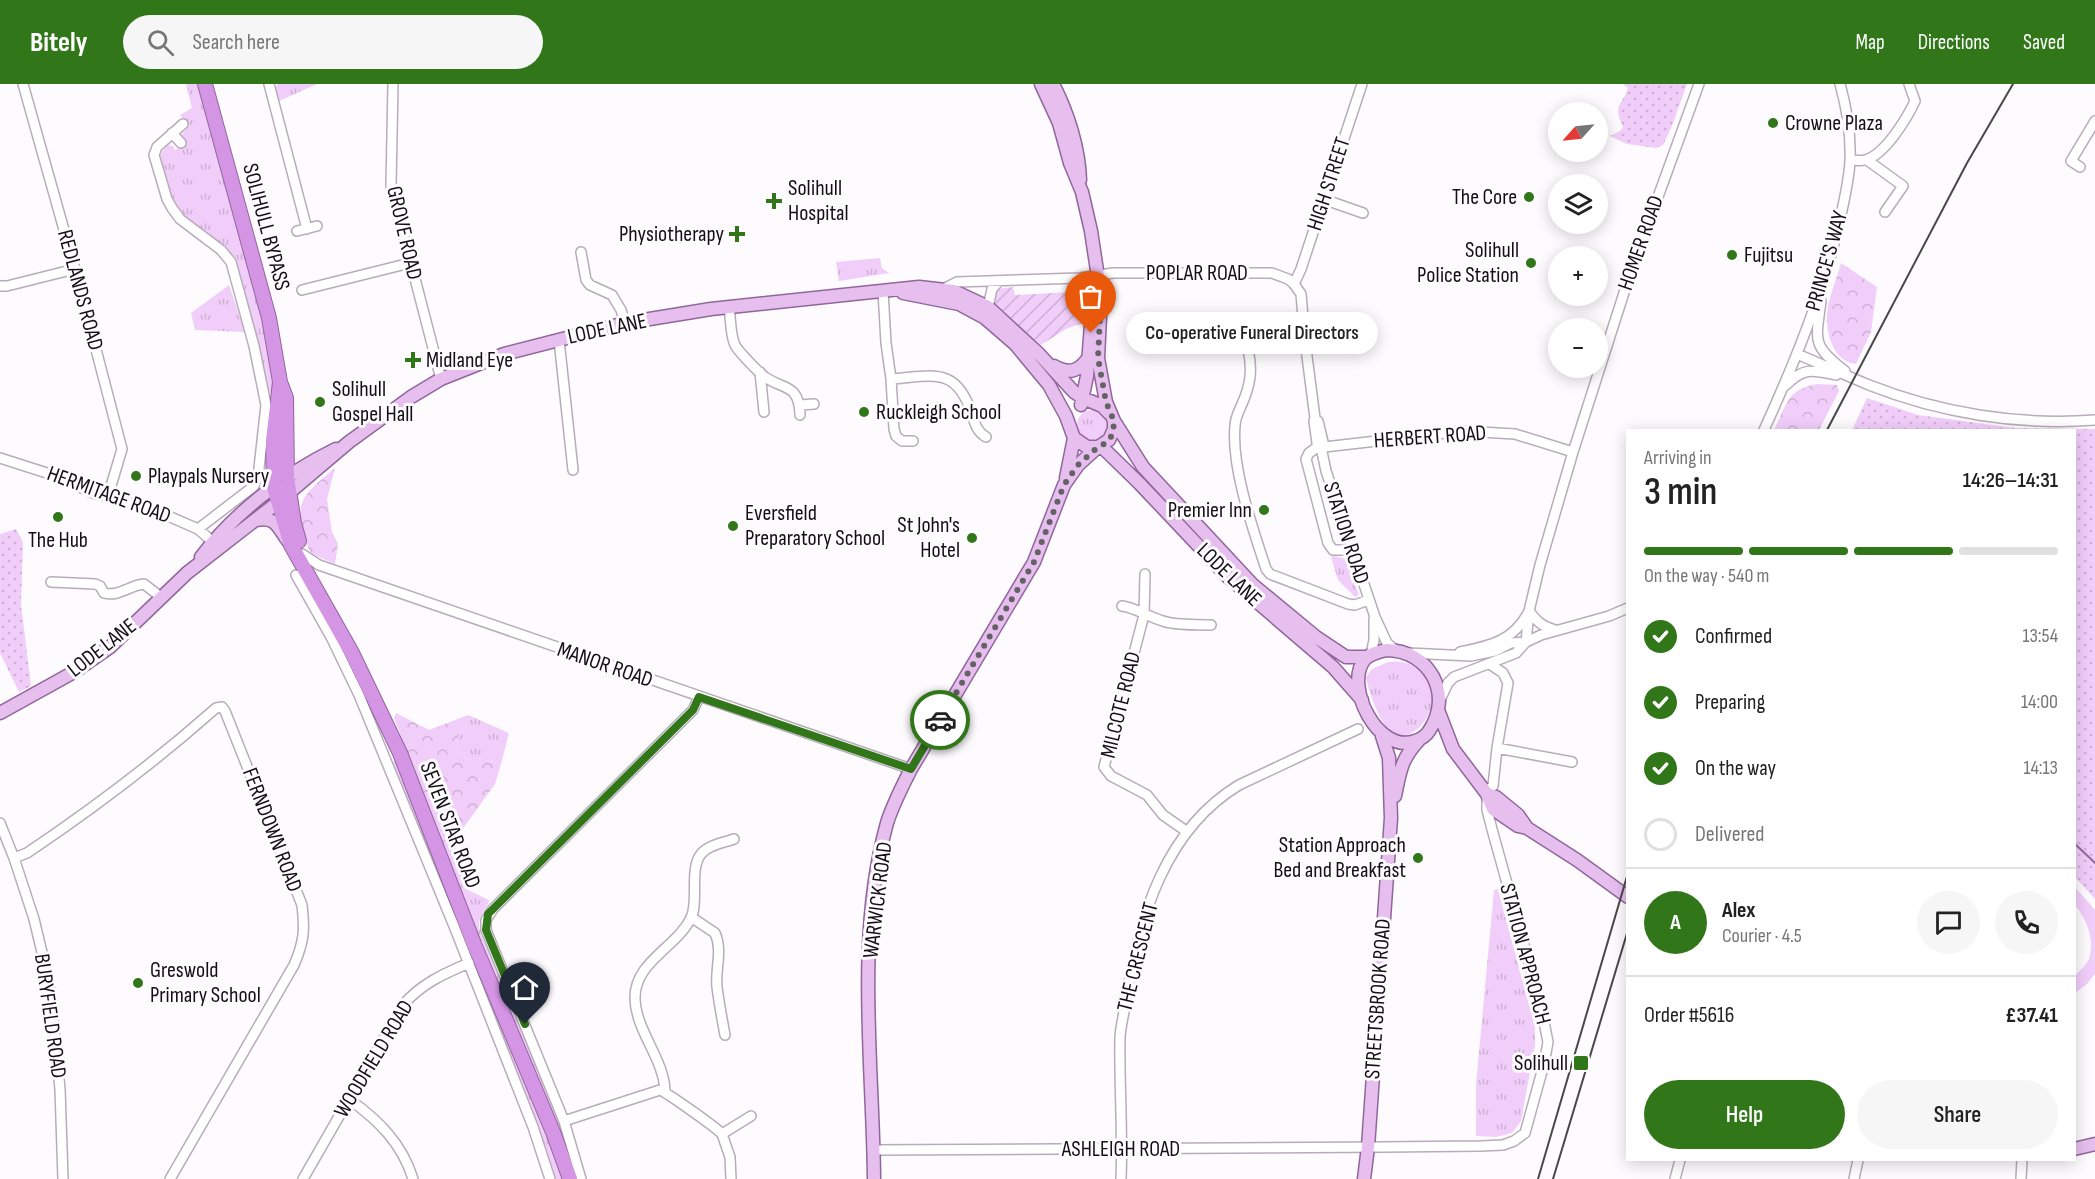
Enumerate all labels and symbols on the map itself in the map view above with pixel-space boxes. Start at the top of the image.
north arrow [1548,102,1608,162]
place label: Crowne Plaza [1785,110,1883,137]
marker: Crowne Plaza [1766,116,1780,130]
street label: HIGH STREET [1301,134,1357,234]
street label: SOLIHULL BYPASS [236,161,296,293]
place label: Solihull Hospital [788,175,849,227]
street label: GROVE ROAD [380,184,428,282]
place label: The Core [1452,184,1517,211]
marker: The Core [1522,190,1536,204]
marker: Solihull Hospital [765,192,783,210]
street label: HOMER ROAD [1612,192,1670,294]
street label: PRINCE'S WAY [1800,208,1854,314]
place label: Physiotherapy [619,221,725,248]
marker: Physiotherapy [728,225,746,243]
street label: REDLANDS ROAD [51,227,109,353]
place label: Solihull Police Station [1417,237,1519,289]
place label: Fujitsu [1744,242,1793,269]
marker: Fujitsu [1725,248,1739,262]
marker: Solihull Police Station [1524,256,1538,270]
street label: POPLAR ROAD [1146,260,1248,287]
pin [1065,271,1116,333]
street label: LODE LANE [565,307,649,351]
callout: Co-operative Funeral Directors [1127,312,1379,354]
place label: Midland Eye [426,347,513,374]
marker: Midland Eye [404,351,422,369]
place label: Solihull Gospel Hall [332,376,413,428]
marker: Solihull Gospel Hall [313,395,327,409]
place label: Ruckleigh School [876,399,1001,426]
marker: Ruckleigh School [857,405,871,419]
street label: HERBERT ROAD [1373,420,1487,454]
street label: HERMITAGE ROAD [43,460,175,530]
place label: Playpals Nursery [148,463,270,490]
marker: Playpals Nursery [129,469,143,483]
street label: STATION ROAD [1317,479,1375,587]
place label: Premier Inn [1168,497,1252,524]
place label: Eversfield Preparatory School [745,500,885,552]
marker: Premier Inn [1257,503,1271,517]
marker: The Hub [51,510,65,524]
place label: St John's Hotel [897,512,960,564]
marker: Eversfield Preparatory School [726,519,740,533]
place label: The Hub [28,527,88,554]
marker: St John's Hotel [965,531,979,545]
street label: LODE LANE [1191,537,1267,613]
street label: LODE LANE [62,613,142,683]
street label: MANOR ROAD [554,636,656,694]
street label: MILCOTE ROAD [1095,649,1147,761]
courier [910,690,970,750]
street label: SEVEN STAR ROAD [413,758,487,892]
street label: FERNDOWN ROAD [236,764,308,896]
place label: Station Approach Bed and Breakfast [1273,832,1406,884]
street label: WARWICK ROAD [857,840,899,960]
marker: Station Approach Bed and Breakfast [1411,851,1425,865]
street label: STATION APPROACH [1493,881,1557,1027]
street label: THE CRESCENT [1111,899,1165,1015]
street label: STREETSBROOK ROAD [1359,918,1397,1080]
street label: BURYFIELD ROAD [28,952,72,1080]
place label: Greswold Primary School [150,957,261,1009]
pin [499,962,550,1024]
marker: Greswold Primary School [131,976,145,990]
street label: WOODFIELD ROAD [328,995,420,1123]
place label: Solihull [1514,1050,1568,1077]
marker: Solihull [1572,1054,1590,1072]
street label: ASHLEIGH ROAD [1061,1136,1180,1163]

